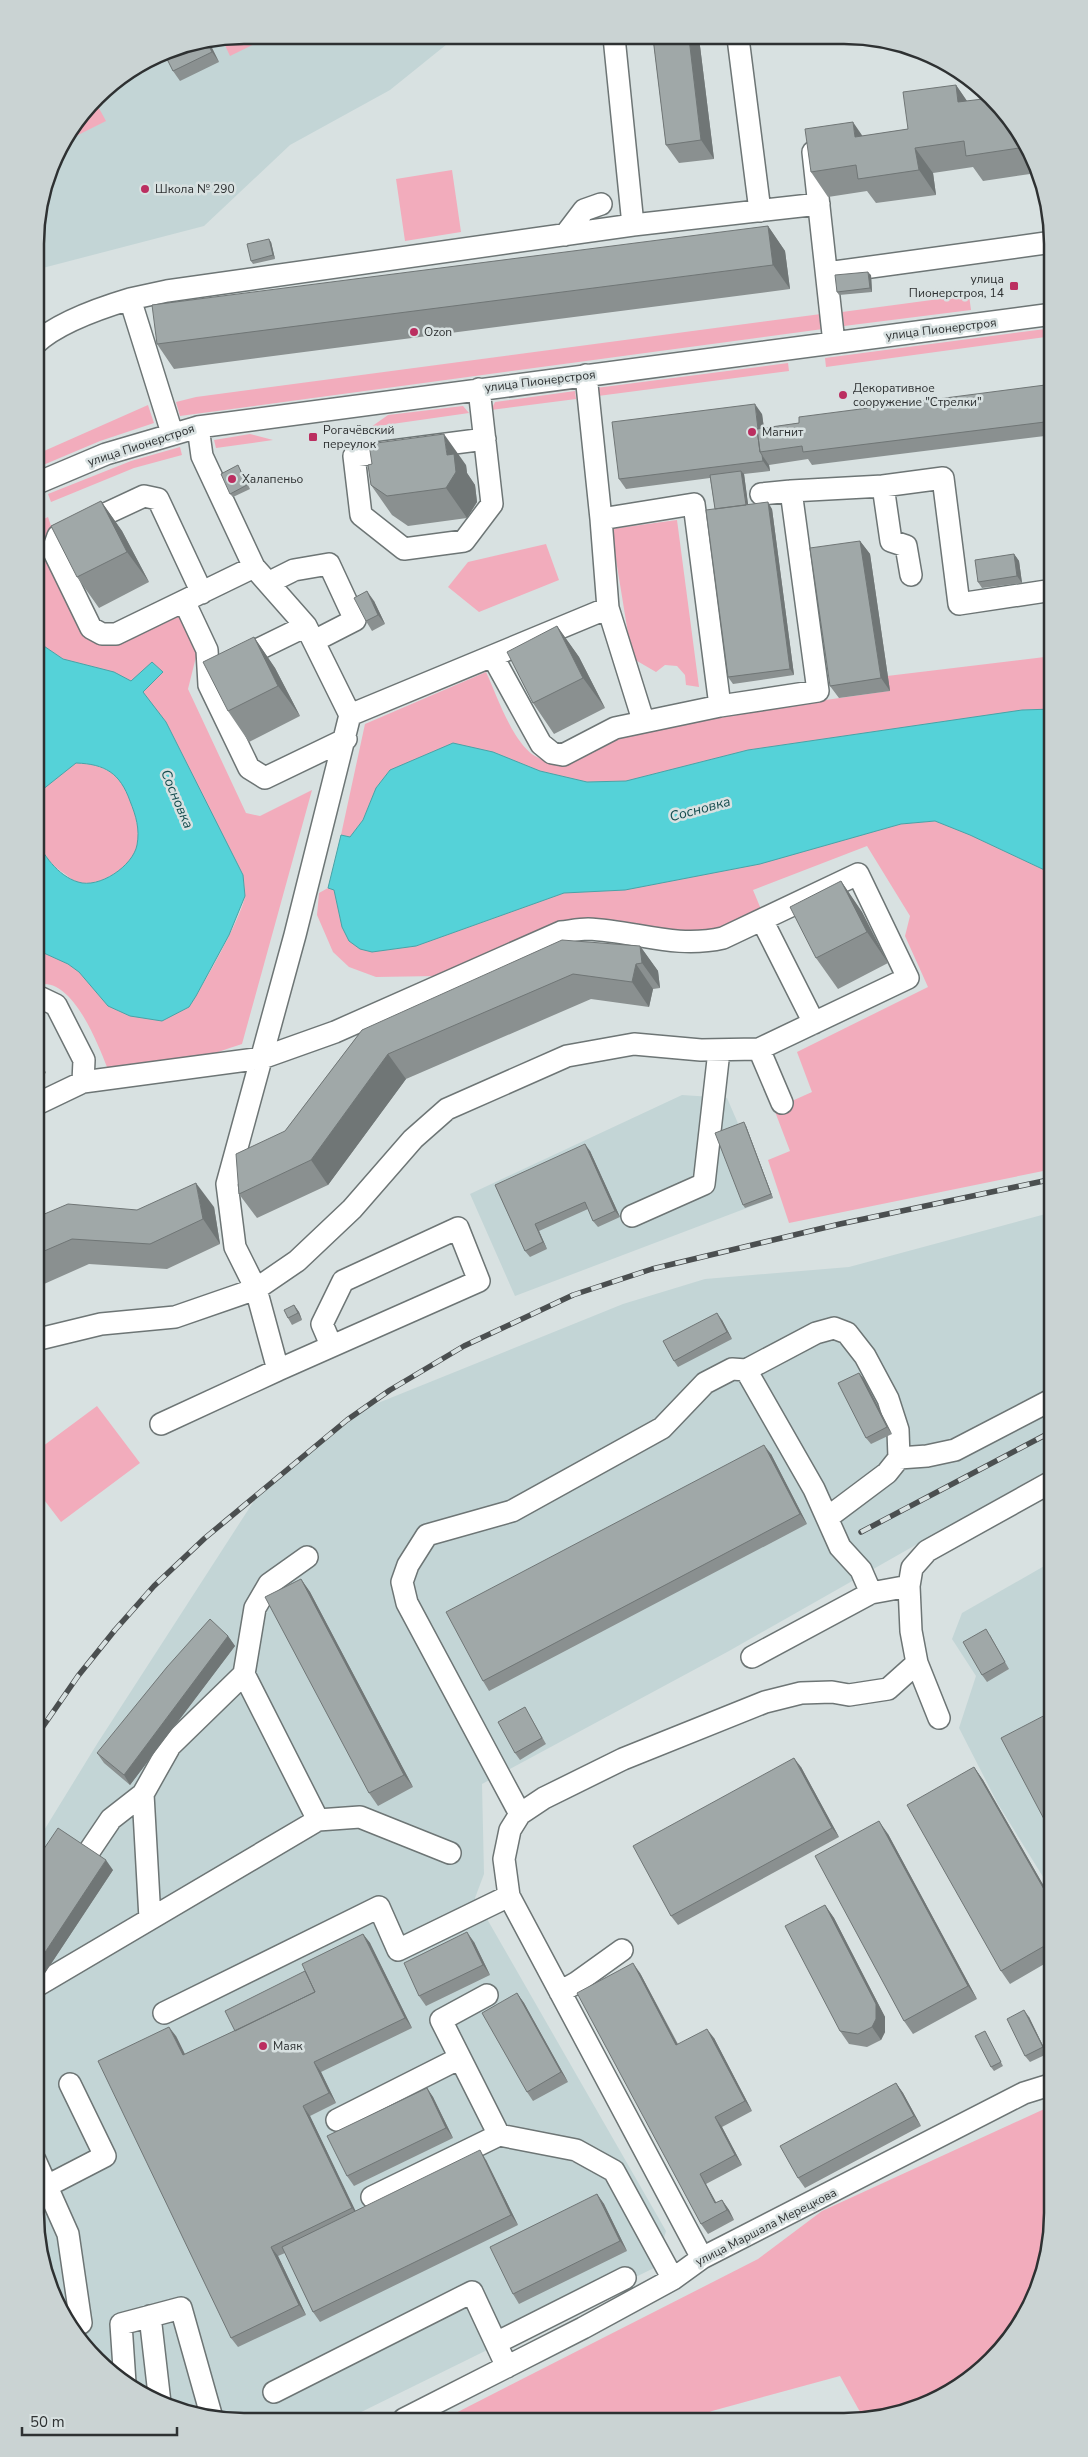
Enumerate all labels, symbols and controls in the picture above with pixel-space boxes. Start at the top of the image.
place label: Школа № 290 [155,181,235,197]
marker: Школа № 290 [139,183,151,195]
place label: улица Пионерстроя, 14 [909,271,1004,301]
marker: улица Пионерстроя, 14 [1008,280,1020,292]
street label: улица Пионерстроя [885,314,997,344]
place label: Ozon [424,324,452,340]
marker: Ozon [408,326,420,338]
street label: улица Пионерстроя [484,366,596,396]
place label: Декоративное сооружение "Стрелки" [853,380,982,410]
marker: Декоративное сооружение "Стрелки" [837,389,849,401]
street label: улица Пионерстроя [86,420,196,470]
place label: Рогачёвский переулок [323,422,395,452]
place label: Магнит [762,424,804,440]
marker: Магнит [746,426,758,438]
marker: Рогачёвский переулок [307,431,319,443]
place label: Халапеньо [242,471,304,487]
marker: Халапеньо [226,473,238,485]
water label: Сосновка [156,767,198,831]
water label: Сосновка [667,792,733,826]
place label: Маяк [273,2038,303,2054]
marker: Маяк [257,2040,269,2052]
street label: улица Маршала Мерецкова [693,2184,839,2270]
scale bar [22,2404,178,2436]
text: 50 m [30,2412,65,2432]

